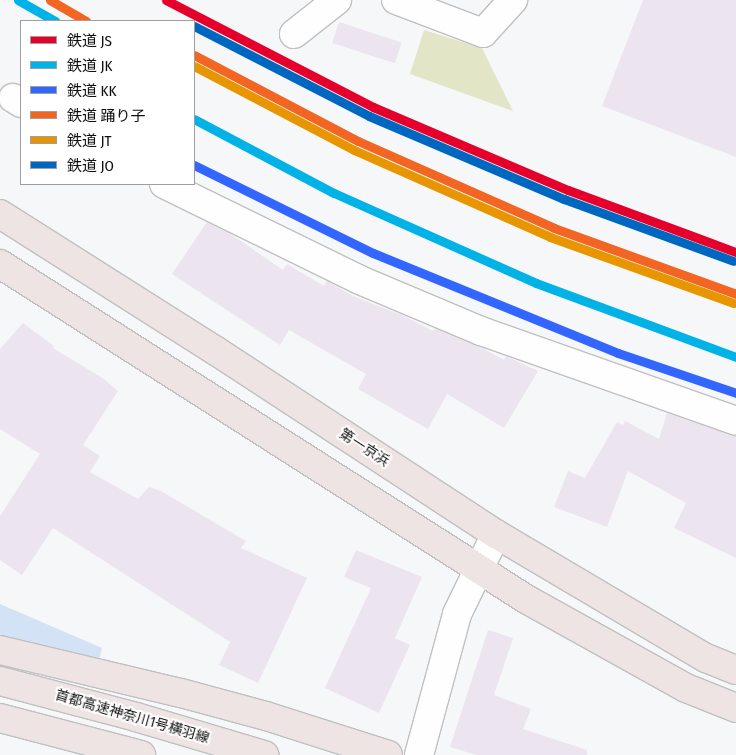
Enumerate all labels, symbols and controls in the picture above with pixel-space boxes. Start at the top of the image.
legend [20,20,195,185]
text: 鉄道 JS [67,32,112,50]
text: 鉄道 JK [67,57,113,75]
text: 鉄道 KK [67,82,116,100]
text: 鉄道 踊り子 [67,107,146,125]
text: 鉄道 JT [67,132,112,150]
text: 鉄道 JO [67,157,114,175]
street label: 第一京浜 [336,426,392,470]
street label: 首都高速神奈川1号横羽線 [53,687,211,747]

